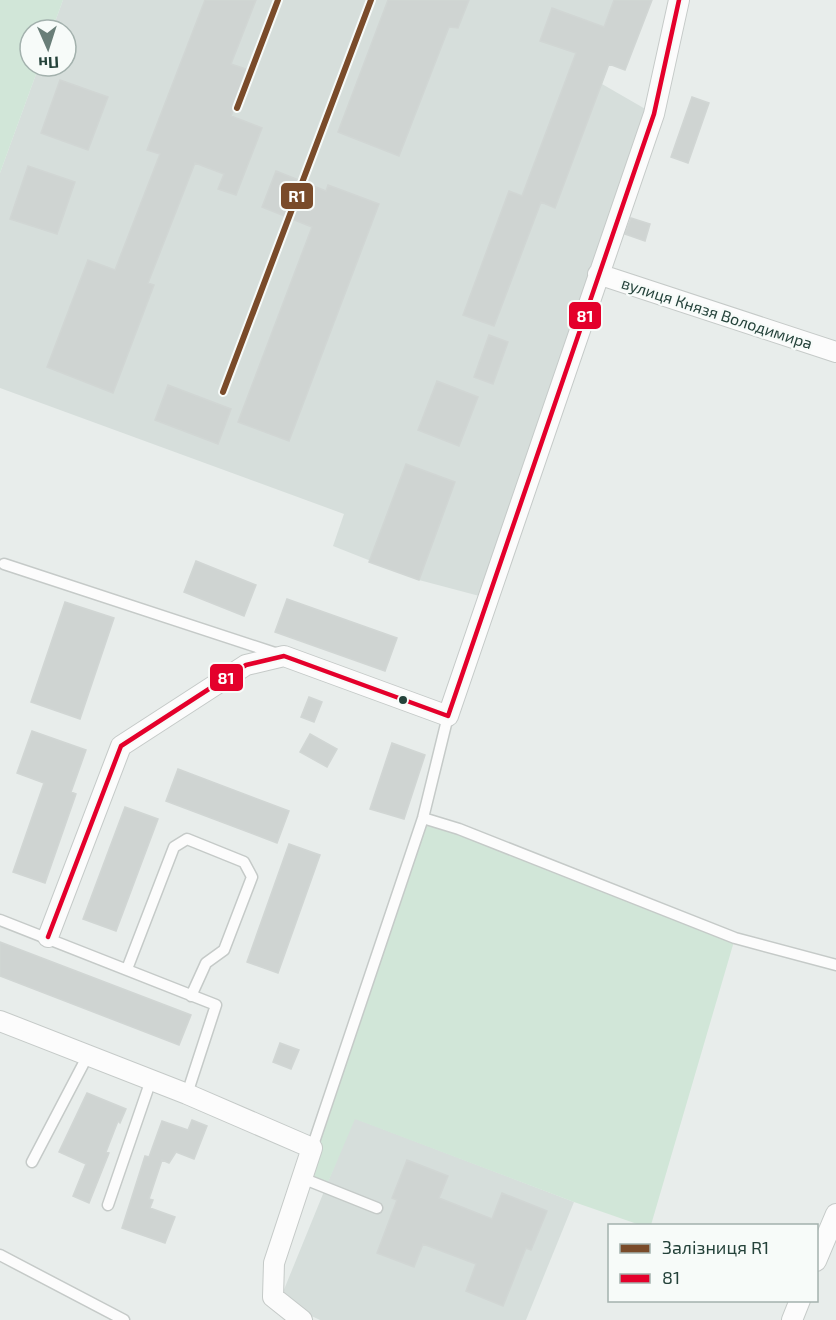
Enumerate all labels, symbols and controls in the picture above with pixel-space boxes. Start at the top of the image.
north arrow [18,18,78,78]
text: Пн [38,53,60,74]
line badge: R1 [280,182,314,210]
text: R1 [288,186,306,205]
street label: вулиця Князя Володимира [619,273,815,353]
line badge: 81 [568,301,602,330]
text: 81 [577,306,593,325]
line badge: 81 [209,663,244,692]
text: 81 [218,668,234,687]
unlabelled marker [397,694,409,706]
legend [608,1224,818,1302]
text: Залізниця R1 [662,1236,769,1258]
text: 81 [662,1266,680,1288]

